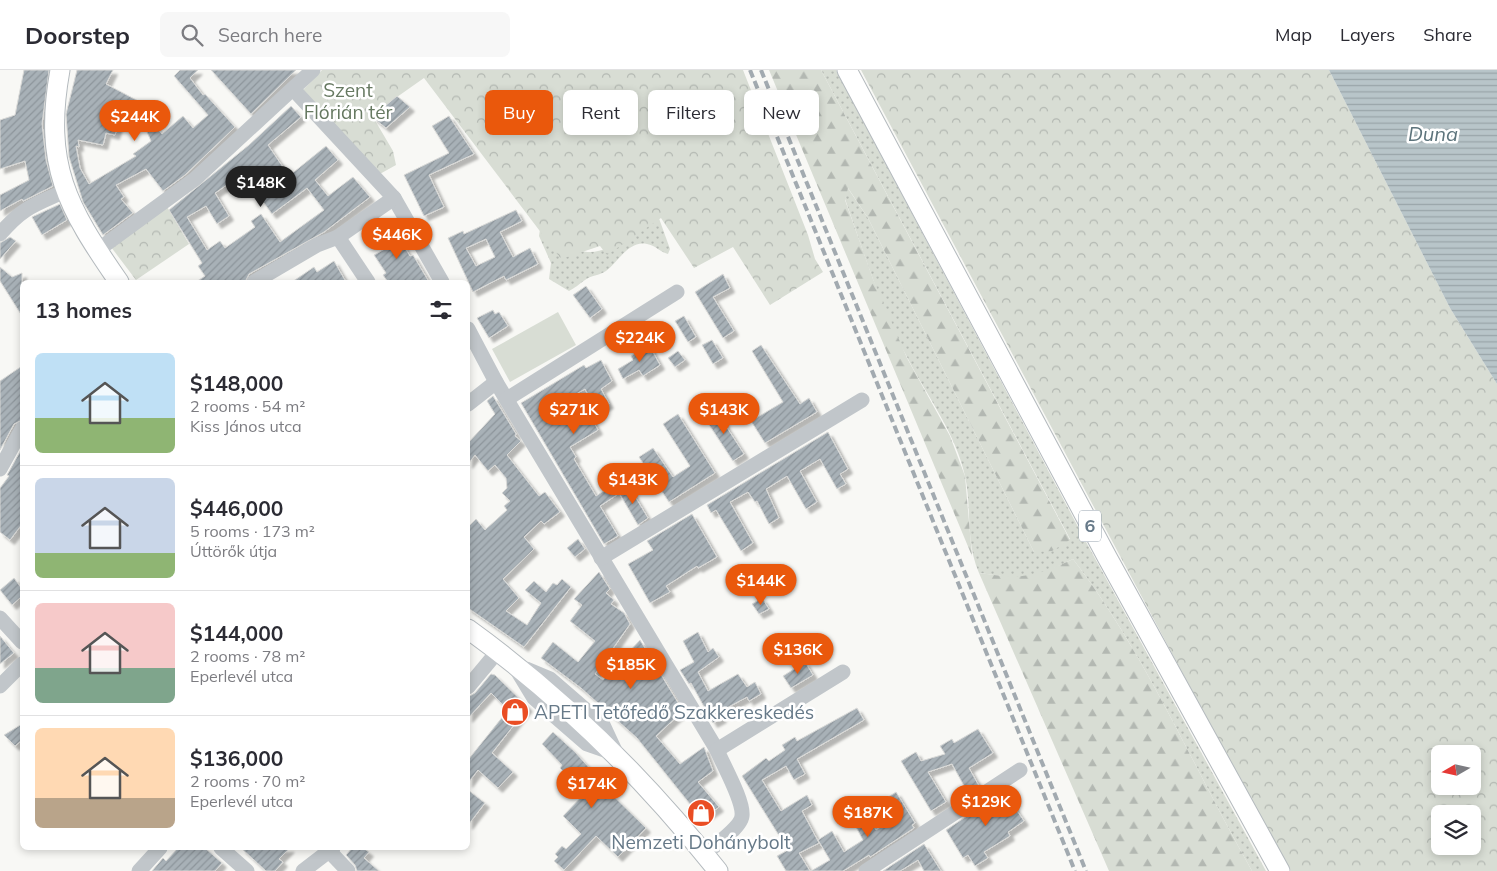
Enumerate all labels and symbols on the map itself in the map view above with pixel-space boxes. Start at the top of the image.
park label: Szent Flórián tér [304,78,392,124]
pin: $244K [100,100,170,142]
water label: Duna [1408,121,1458,146]
pin: $148K [226,166,296,208]
pin: $446K [362,218,432,260]
pin: $224K [605,320,675,363]
pin: $271K [539,392,609,435]
pin: $143K [689,392,759,435]
pin: $143K [598,462,668,505]
road number: 6 [1079,511,1101,542]
pin: $144K [726,564,796,606]
pin: $136K [763,632,833,675]
pin: $185K [596,648,666,690]
shop icon: APETI Tetőfedő Szakkereskedés [500,697,530,727]
place label: APETI Tetőfedő Szakkereskedés [534,700,814,724]
north arrow [1431,745,1481,795]
pin: $174K [557,766,627,809]
pin: $129K [951,784,1021,827]
pin: $187K [833,796,903,838]
shop icon: Nemzeti Dohánybolt [686,798,716,828]
place label: Nemzeti Dohánybolt [611,830,791,854]

